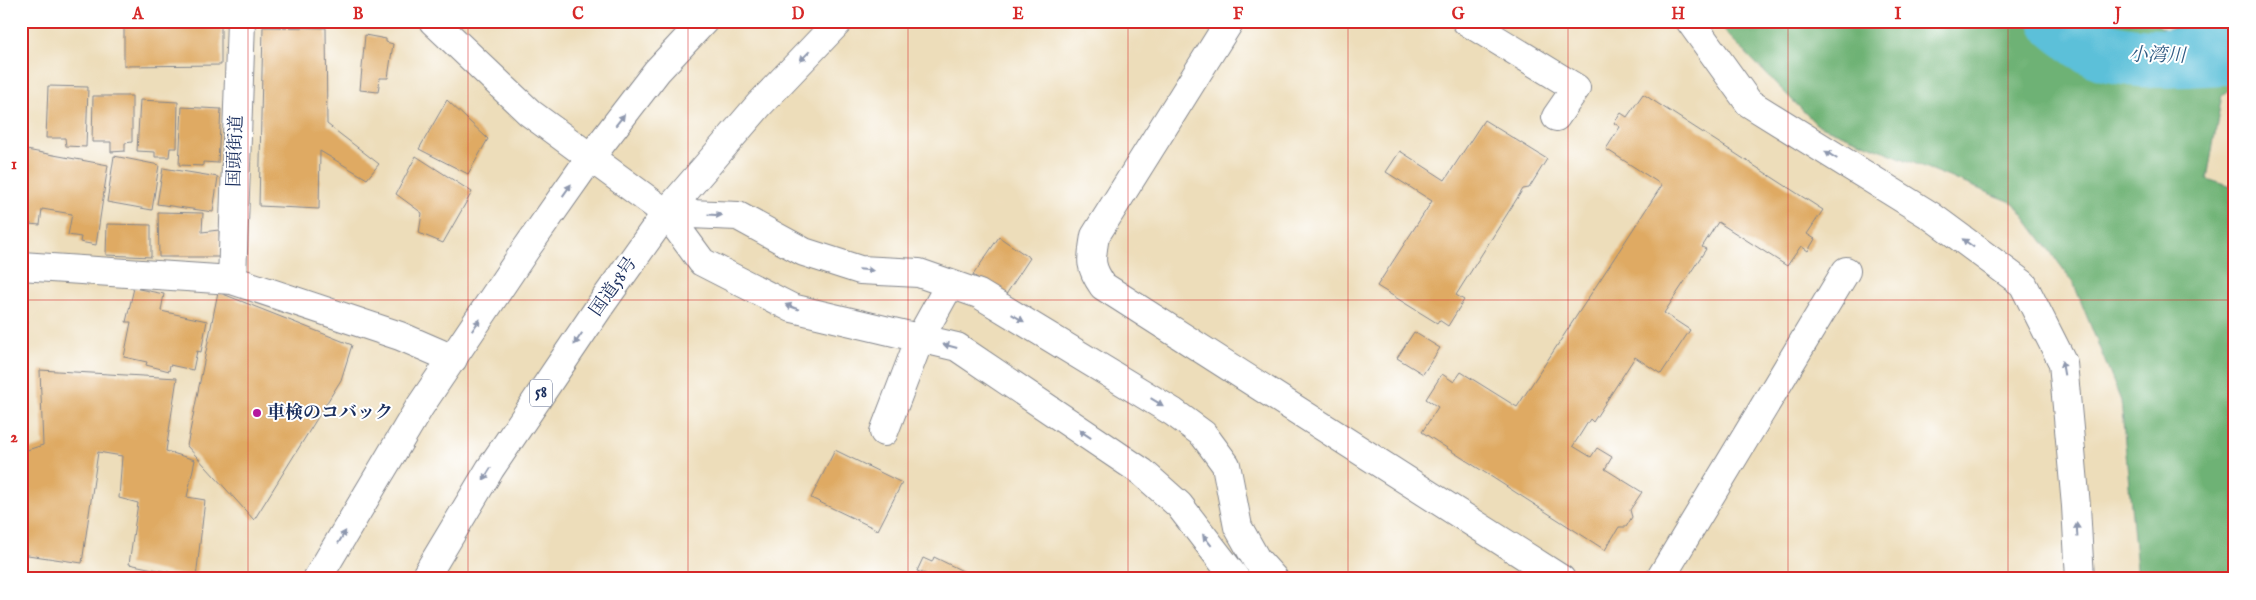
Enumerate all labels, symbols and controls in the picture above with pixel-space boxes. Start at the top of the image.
text: A [132,5,145,25]
text: B [353,5,364,25]
text: C [572,5,584,25]
text: D [792,5,805,25]
text: E [1012,5,1024,25]
text: F [1233,5,1244,25]
text: G [1452,5,1465,25]
text: H [1671,5,1685,25]
text: I [1895,5,1902,25]
text: J [2113,5,2122,25]
water label: 小湾川 [2128,44,2188,69]
one-way arrow [800,50,812,62]
one-way arrow [614,114,625,127]
street label: 国頭街道 [223,115,249,187]
one-way arrow [1825,150,1838,159]
text: 1 [11,155,17,175]
one-way arrow [562,184,572,197]
one-way arrow [707,212,723,220]
one-way arrow [1961,238,1974,248]
street label: 国道58号 [585,253,643,321]
one-way arrow [858,266,874,274]
one-way arrow [784,303,799,311]
one-way arrow [1011,313,1024,322]
one-way arrow [471,318,481,332]
one-way arrow [573,332,582,345]
one-way arrow [942,341,957,349]
one-way arrow [2058,360,2066,376]
road number: 58 [530,379,552,406]
one-way arrow [1150,397,1163,407]
place label: 車検のコバック [267,402,393,425]
marker: 車検のコバック [251,407,263,419]
text: 2 [10,428,18,448]
one-way arrow [1078,429,1092,439]
one-way arrow [482,467,492,480]
one-way arrow [2073,522,2081,538]
one-way arrow [338,530,347,543]
one-way arrow [1202,533,1213,546]

